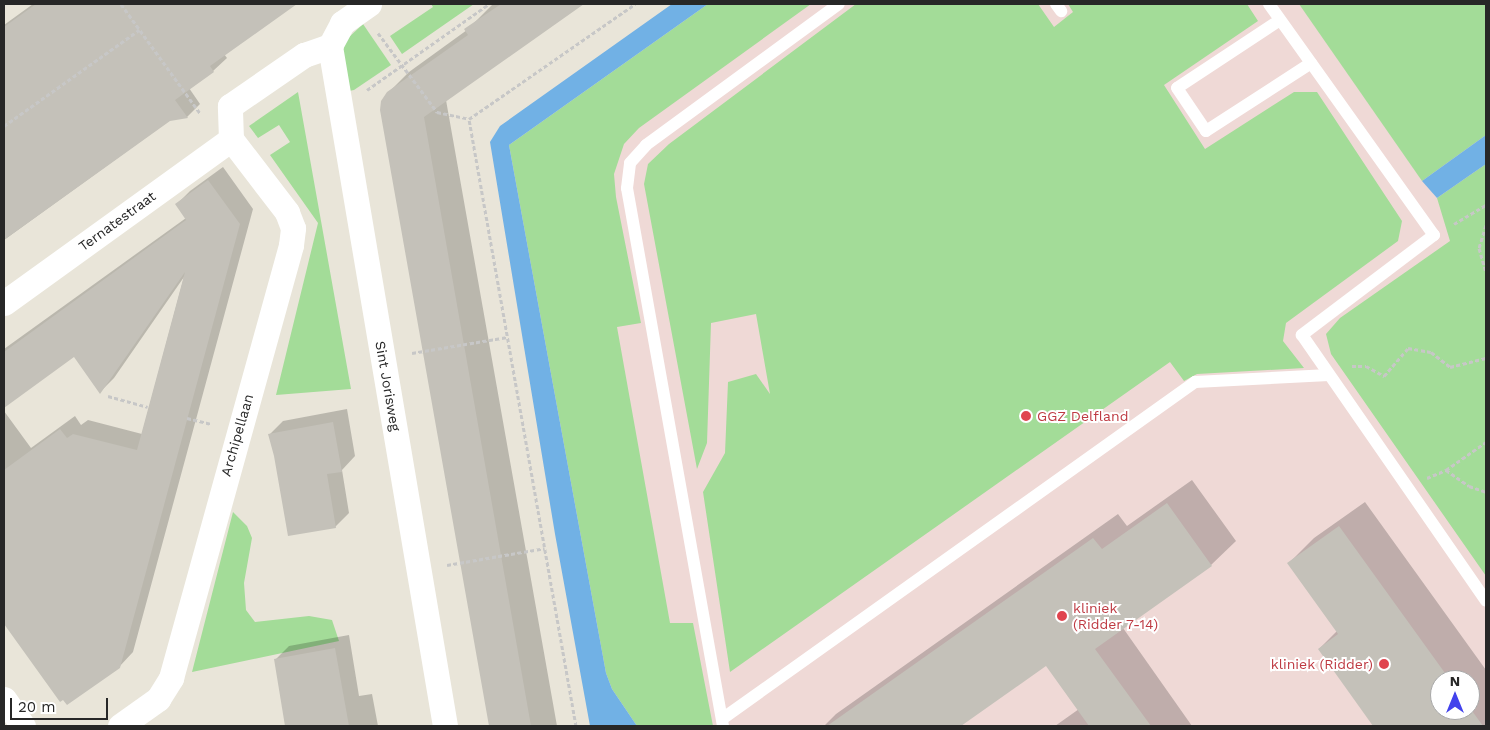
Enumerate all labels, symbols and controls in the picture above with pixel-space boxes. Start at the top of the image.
street label: Ternatestraat [75,187,159,255]
street label: Sint Jorisweg [372,340,404,432]
street label: Archipellaan [217,392,257,478]
place label: GGZ Delfland [1037,408,1128,424]
marker: GGZ Delfland [1019,409,1033,423]
place label: kliniek (Ridder 7-14) [1073,600,1159,632]
marker: kliniek (Ridder 7-14) [1055,609,1069,623]
place label: kliniek (Ridder) [1270,656,1373,672]
marker: kliniek (Ridder) [1377,657,1391,671]
north arrow [1430,670,1480,720]
text: N [1450,673,1460,689]
scale bar [12,688,110,720]
text: 20 m [18,698,56,716]

